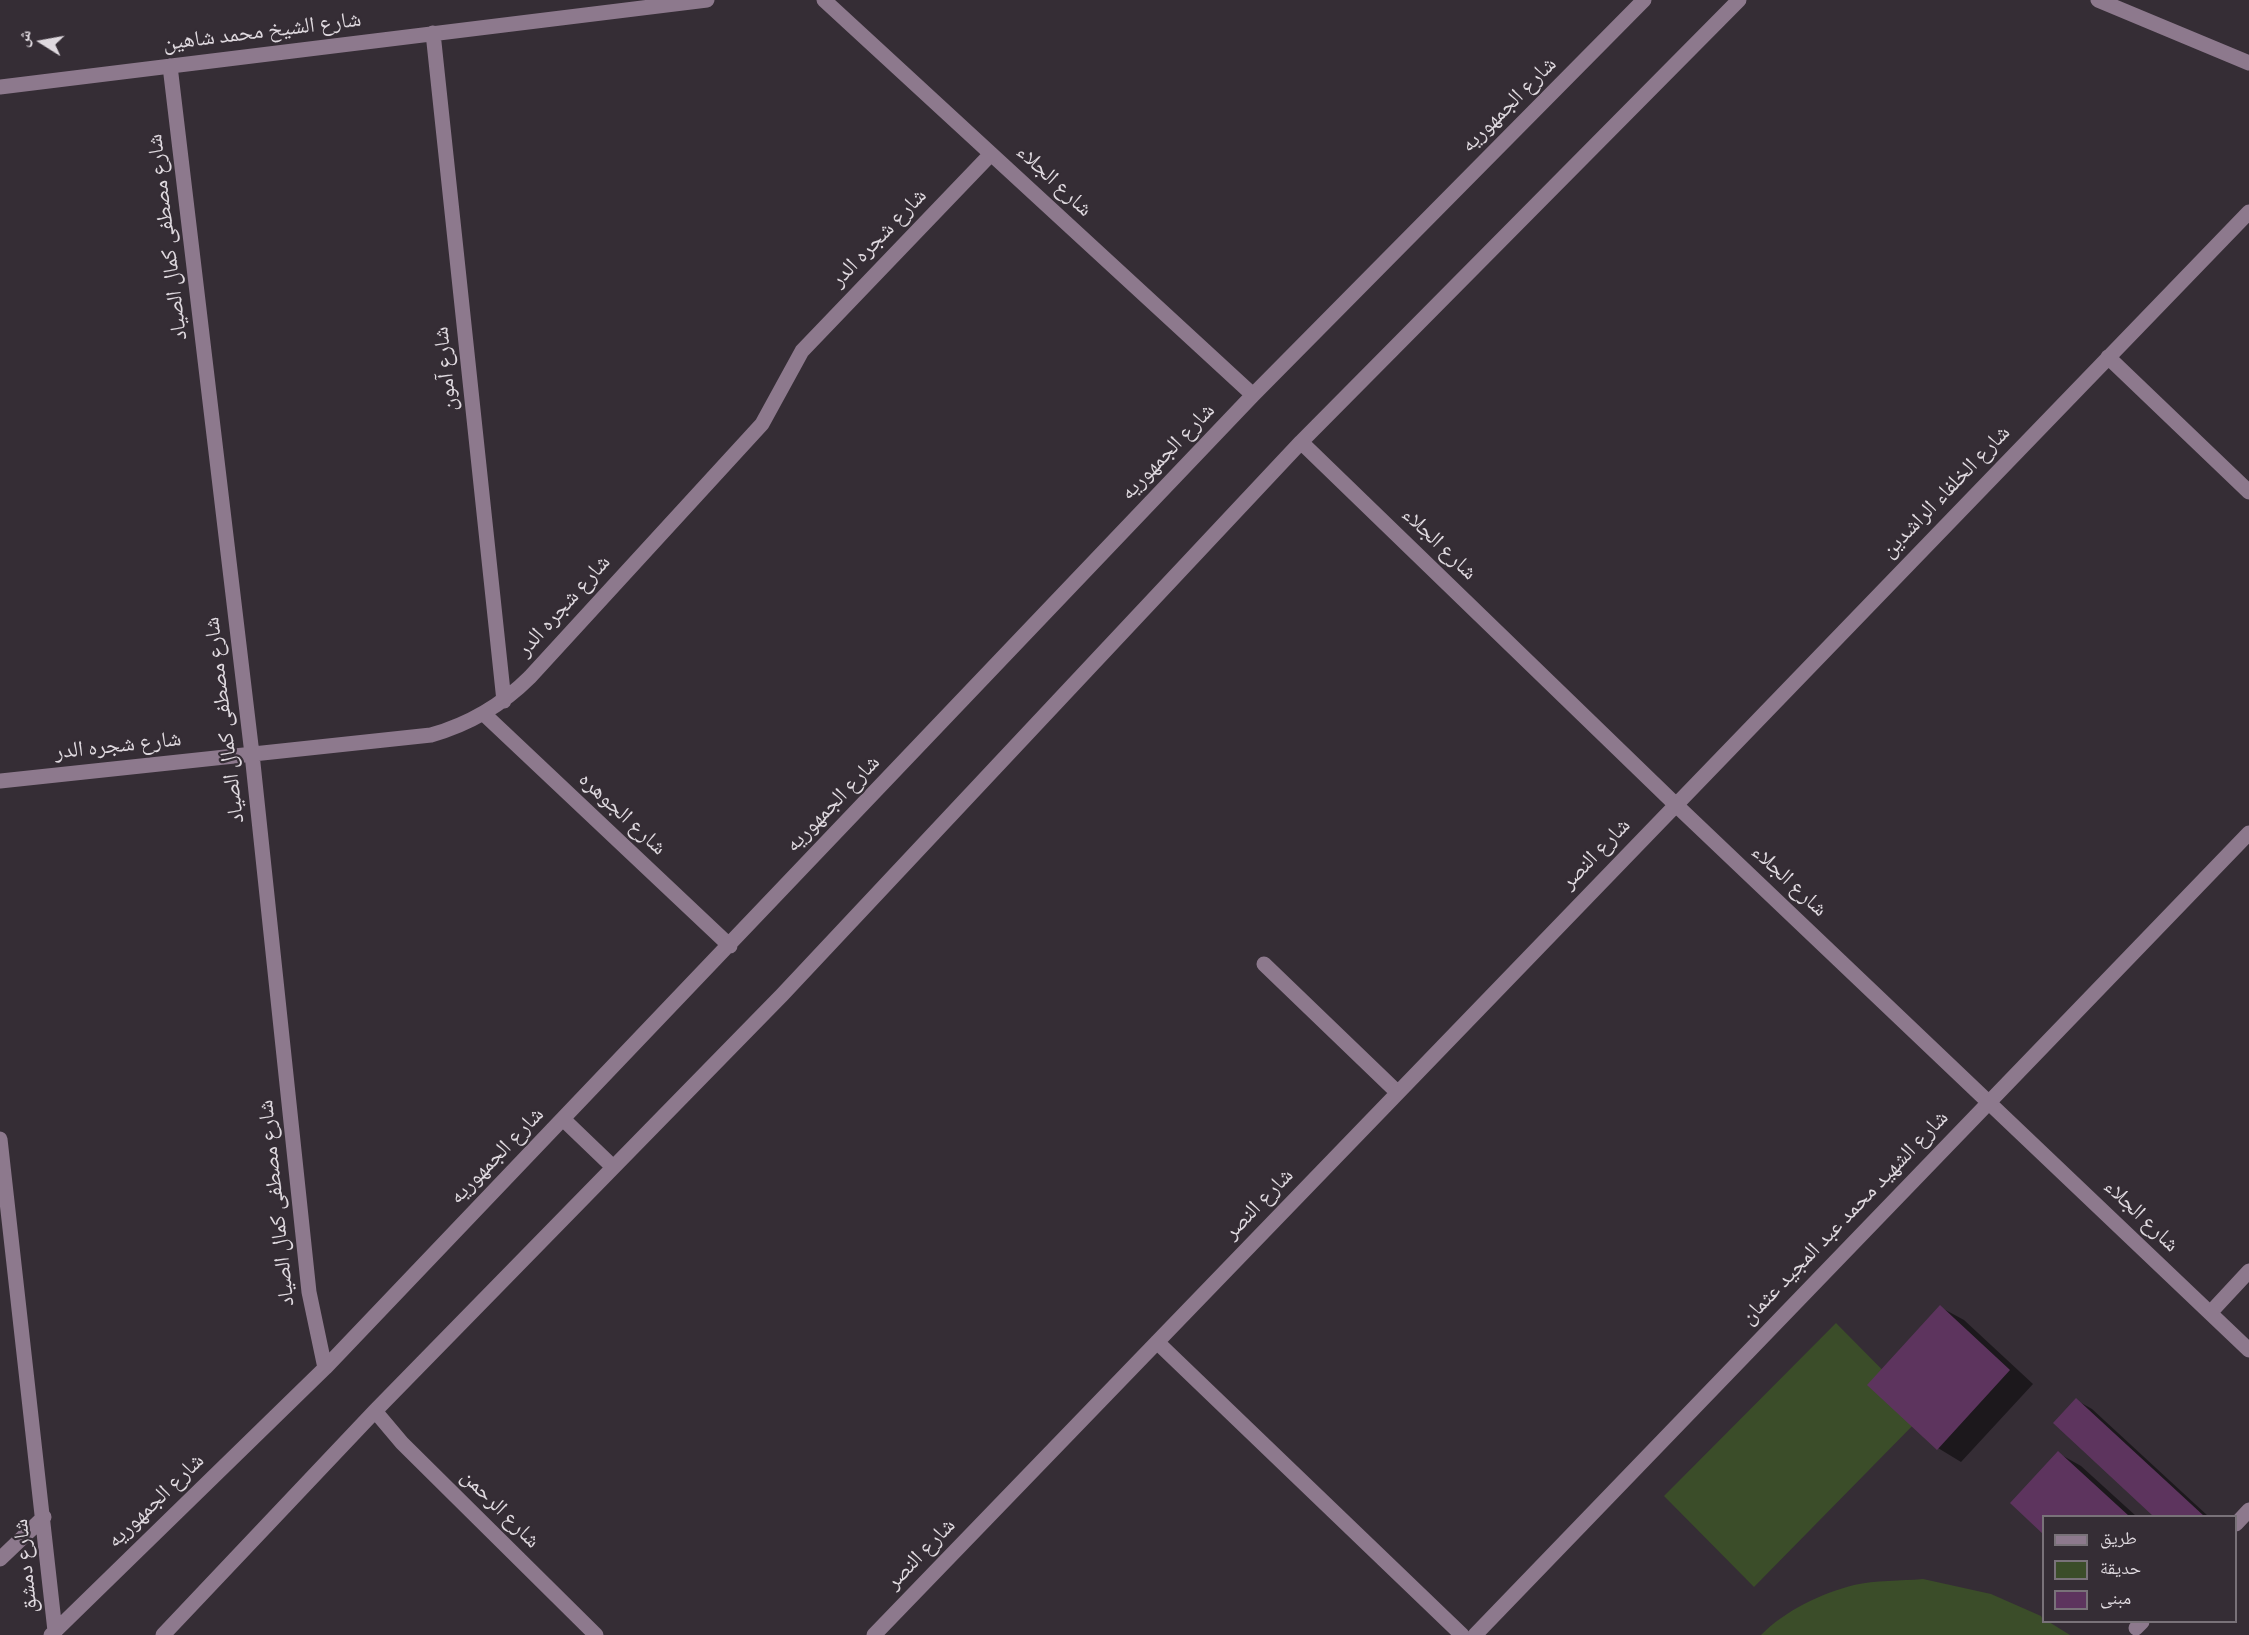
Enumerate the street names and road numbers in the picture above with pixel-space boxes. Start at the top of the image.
street label: شارع الشيخ محمد شاهين [161,7,363,57]
street label: شارع الجمهوريه [1455,51,1563,159]
street label: شارع مصطفى كمال الصياد [142,132,194,342]
street label: شارع الجلاء [1011,139,1097,223]
street label: شارع شجره الدر [825,183,933,293]
street label: شارع آمون [428,325,464,413]
street label: شارع الجمهوريه [1115,398,1221,506]
street label: شارع الخلفاء الراشدين [1876,420,2016,564]
street label: شارع الجلاء [1396,502,1482,586]
street label: شارع شجره الدر [512,550,616,662]
street label: شارع مصطفى كمال الصياد [199,615,251,825]
street label: شارع شجره الدر [53,726,183,766]
street label: شارع الجمهوريه [780,750,886,858]
street label: شارع الجوهره [573,767,671,861]
street label: شارع النصر [1556,813,1636,895]
street label: شارع الجلاء [1746,839,1832,923]
street label: شارع مصطفى كمال الصياد [253,1098,301,1308]
street label: شارع الجمهوريه [444,1102,550,1210]
street label: شارع الشهيد محمد عبد المجيد عثمان [1735,1105,1955,1331]
street label: شارع النصر [1219,1163,1299,1245]
street label: شارع الجلاء [2098,1174,2184,1258]
street label: شارع الجمهوريه [102,1448,210,1554]
street label: شارع الرحمن [455,1464,545,1554]
street label: شارع النصر [881,1513,961,1595]
street label: شارع دمشق [8,1518,44,1614]

